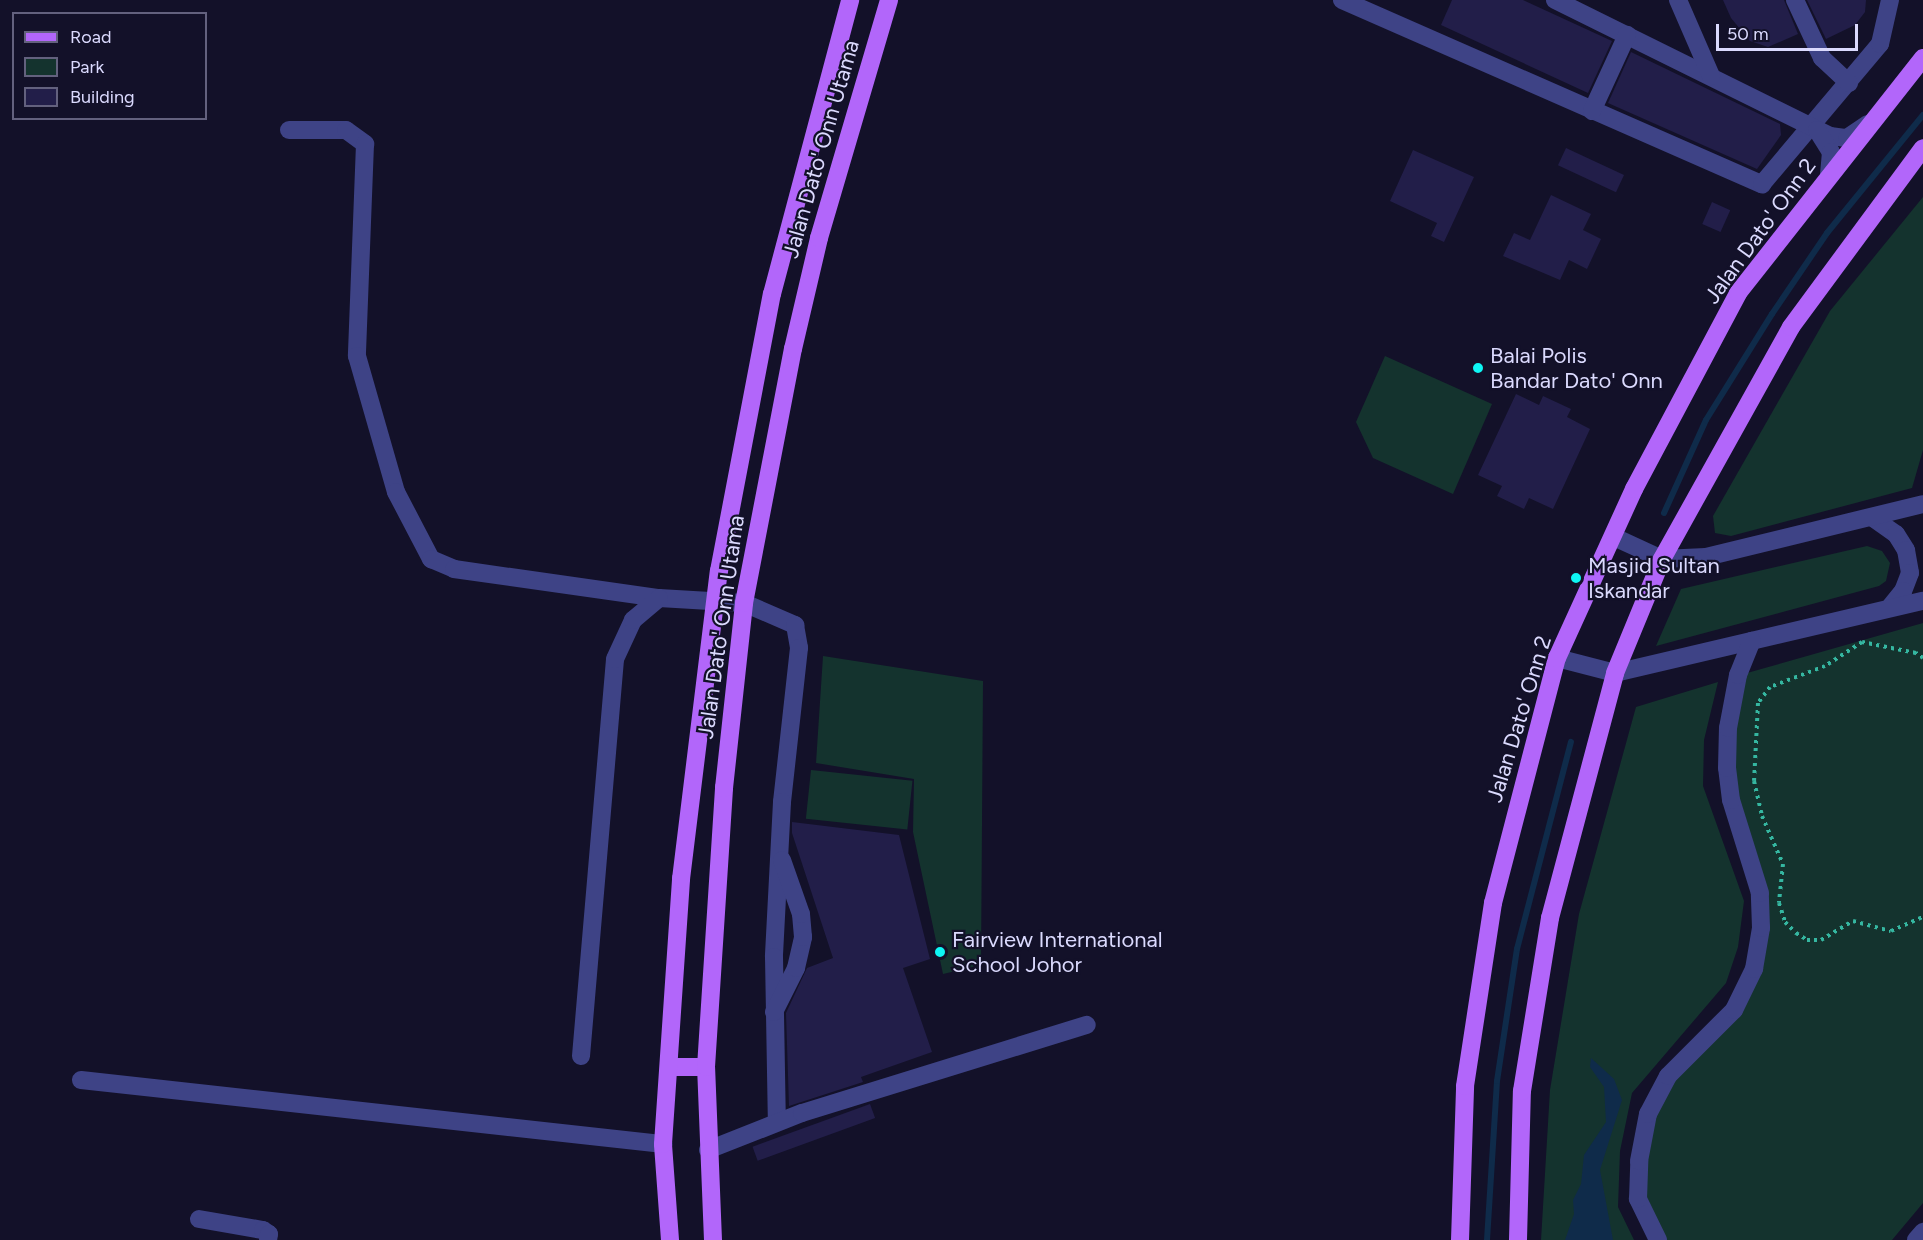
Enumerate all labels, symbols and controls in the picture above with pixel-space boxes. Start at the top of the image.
legend [12,12,207,120]
scale bar [1719,12,1862,50]
text: 50 m [1727,23,1769,45]
text: Road [70,26,111,48]
street label: Jalan Dato' Onn Utama [777,37,865,261]
text: Park [70,56,104,78]
text: Building [70,86,135,108]
street label: Jalan Dato' Onn 2 [1699,153,1821,309]
place label: Balai Polis Bandar Dato' Onn [1490,342,1663,394]
marker: Balai Polis Bandar Dato' Onn [1471,361,1485,375]
street label: Jalan Dato' Onn Utama [692,513,750,741]
place label: Masjid Sultan Iskandar [1588,552,1720,604]
marker: Masjid Sultan Iskandar [1569,571,1583,585]
street label: Jalan Dato' Onn 2 [1481,632,1557,806]
place label: Fairview International School Johor [952,926,1162,978]
marker: Fairview International School Johor [933,945,947,959]

